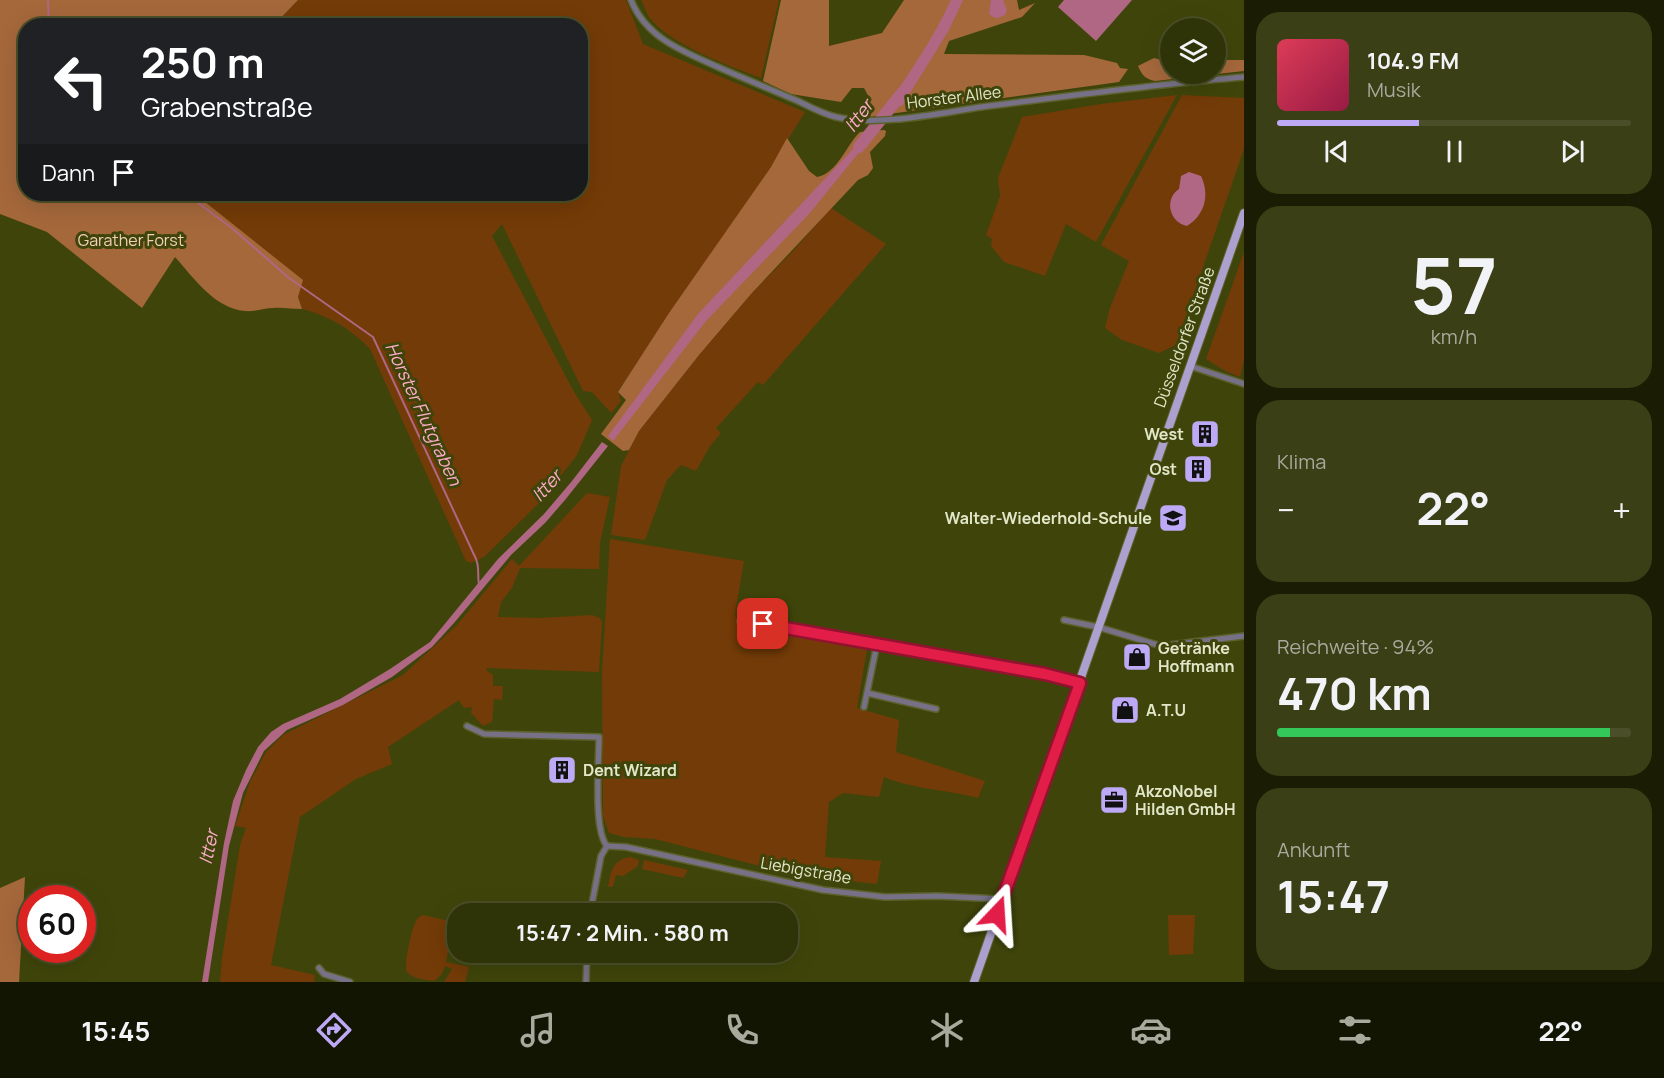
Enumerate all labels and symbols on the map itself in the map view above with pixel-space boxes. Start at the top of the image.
street label: Horster Allee [906,80,1002,114]
water label: Itter [838,92,880,136]
park label: Garather Forst [78,229,184,251]
street label: Düsseldorfer Straße [1148,264,1220,410]
water label: Horster Flutgraben [380,338,468,490]
building icon: West [1189,418,1221,450]
place label: West [1144,423,1184,445]
building icon: Ost [1182,453,1214,485]
place label: Ost [1149,458,1177,480]
water label: Itter [526,463,568,506]
school or university icon: Walter-Wiederhold-Schule [1157,502,1189,534]
place label: Walter-Wiederhold-Schule [945,507,1152,529]
pin [737,598,788,649]
place label: Getränke Hoffmann [1158,637,1234,677]
shop icon: Getränke Hoffmann [1121,641,1153,673]
shop icon: A.T.U [1109,694,1141,726]
place label: A.T.U [1146,699,1186,721]
building icon: Dent Wizard [546,754,578,786]
place label: Dent Wizard [583,759,677,781]
place label: AkzoNobel Hilden GmbH [1135,780,1236,820]
office icon: AkzoNobel Hilden GmbH [1098,784,1130,816]
water label: Itter [193,825,224,866]
street label: Liebigstraße [759,851,853,889]
position arrow [965,882,1029,946]
speed limit sign: 60 [18,885,96,963]

